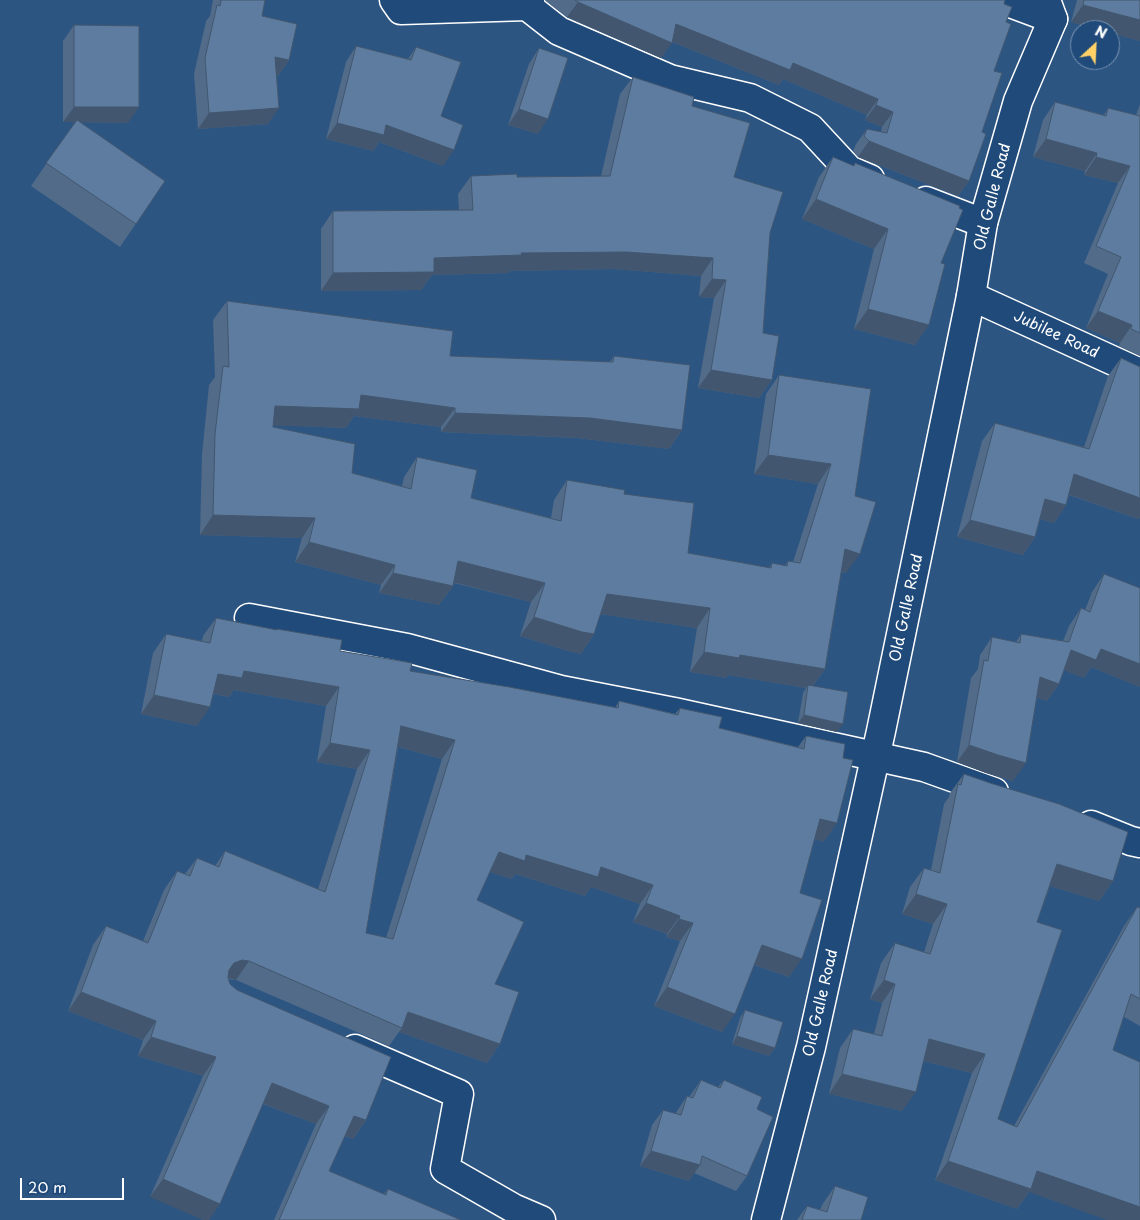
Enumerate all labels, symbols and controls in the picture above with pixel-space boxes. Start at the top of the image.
north arrow [1070,20,1120,70]
text: N [1092,20,1111,44]
street label: Old Galle Road [971,142,1015,252]
street label: Jubilee Road [1010,307,1102,363]
street label: Old Galle Road [887,552,927,664]
street label: Old Galle Road [800,947,842,1059]
scale bar [22,1168,126,1200]
text: 20 m [28,1175,67,1198]

